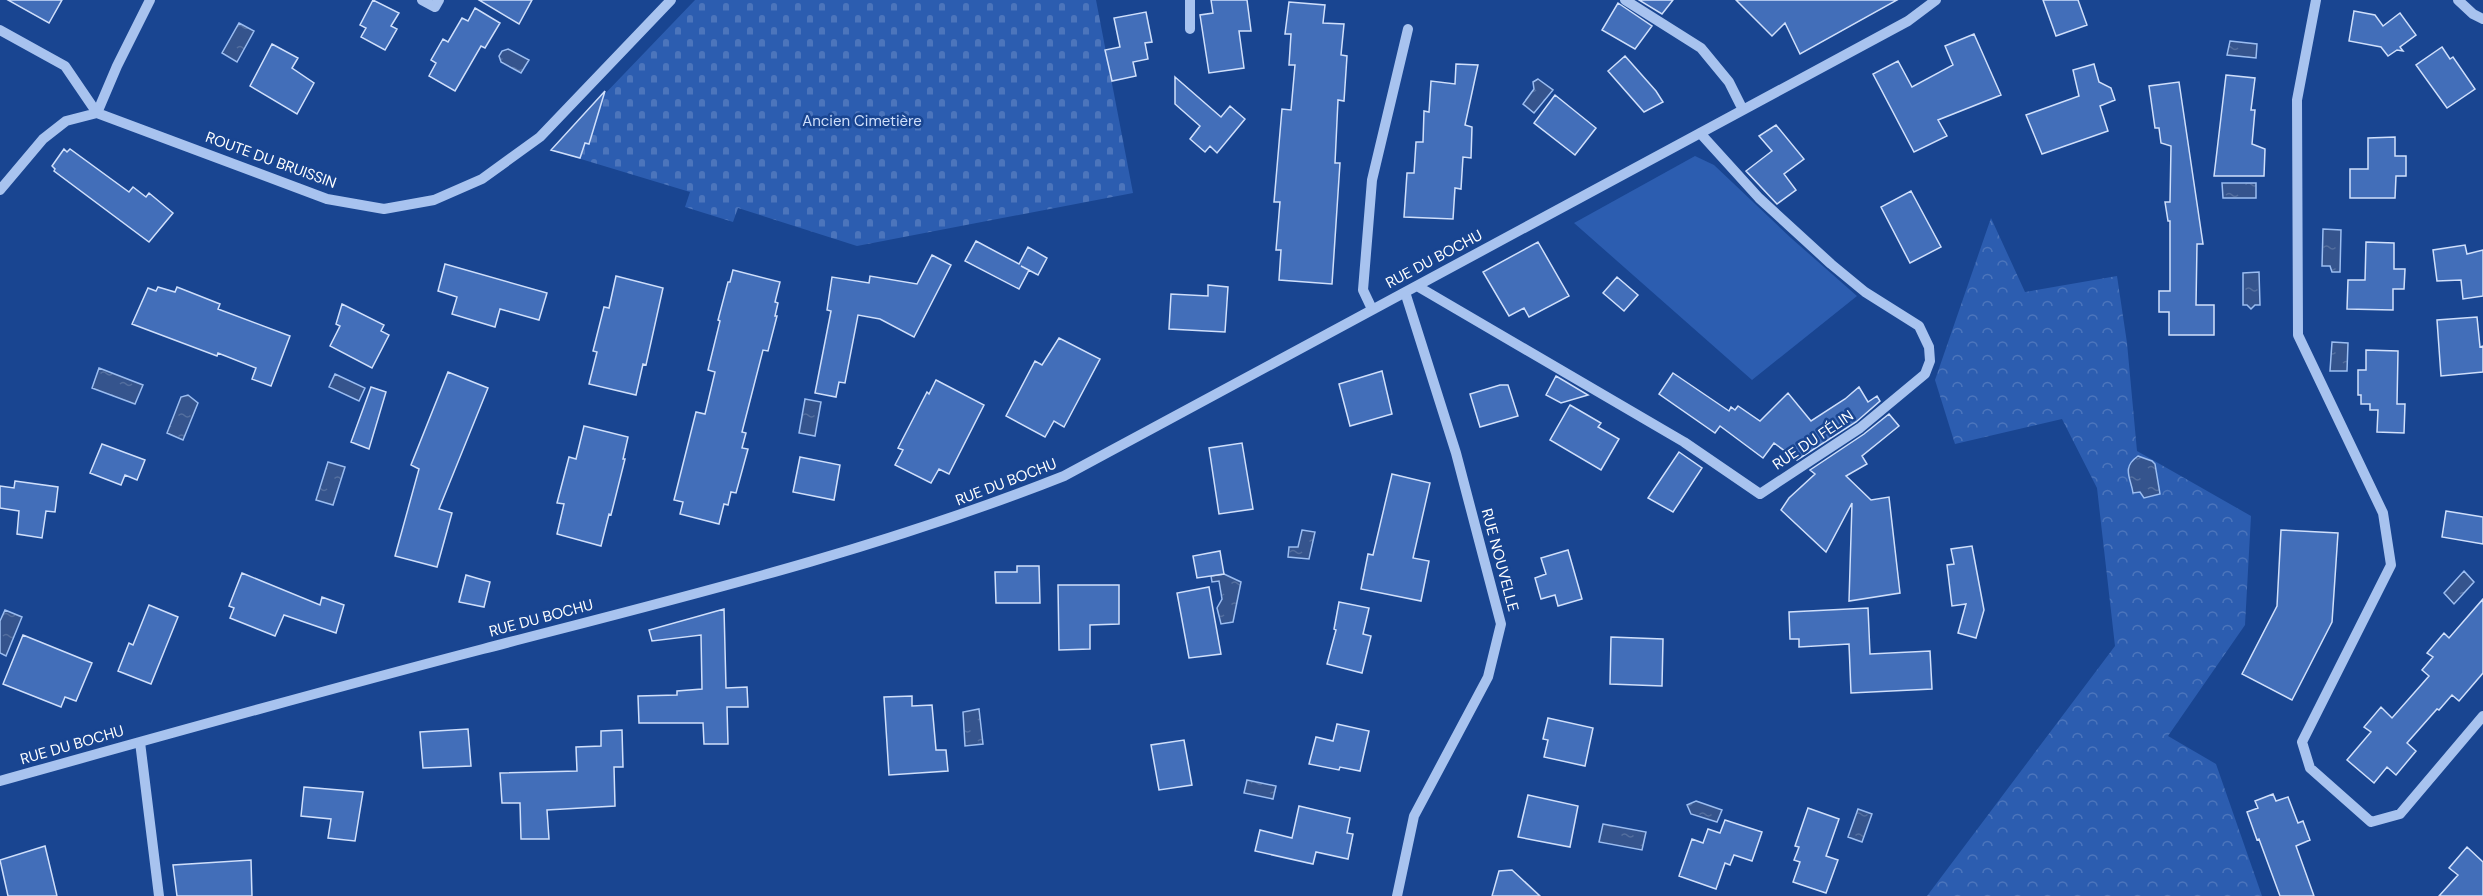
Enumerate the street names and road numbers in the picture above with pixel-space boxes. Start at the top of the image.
street label: ROUTE DU BRUISSIN [203,127,339,193]
street label: RUE DU BOCHU [1382,225,1486,293]
street label: RUE DU FÉLIN [1769,406,1857,474]
street label: RUE DU BOCHU [953,454,1059,510]
street label: RUE NOUVELLE [1477,506,1523,614]
street label: RUE DU BOCHU [487,595,595,641]
street label: RUE DU BOCHU [18,721,126,769]

